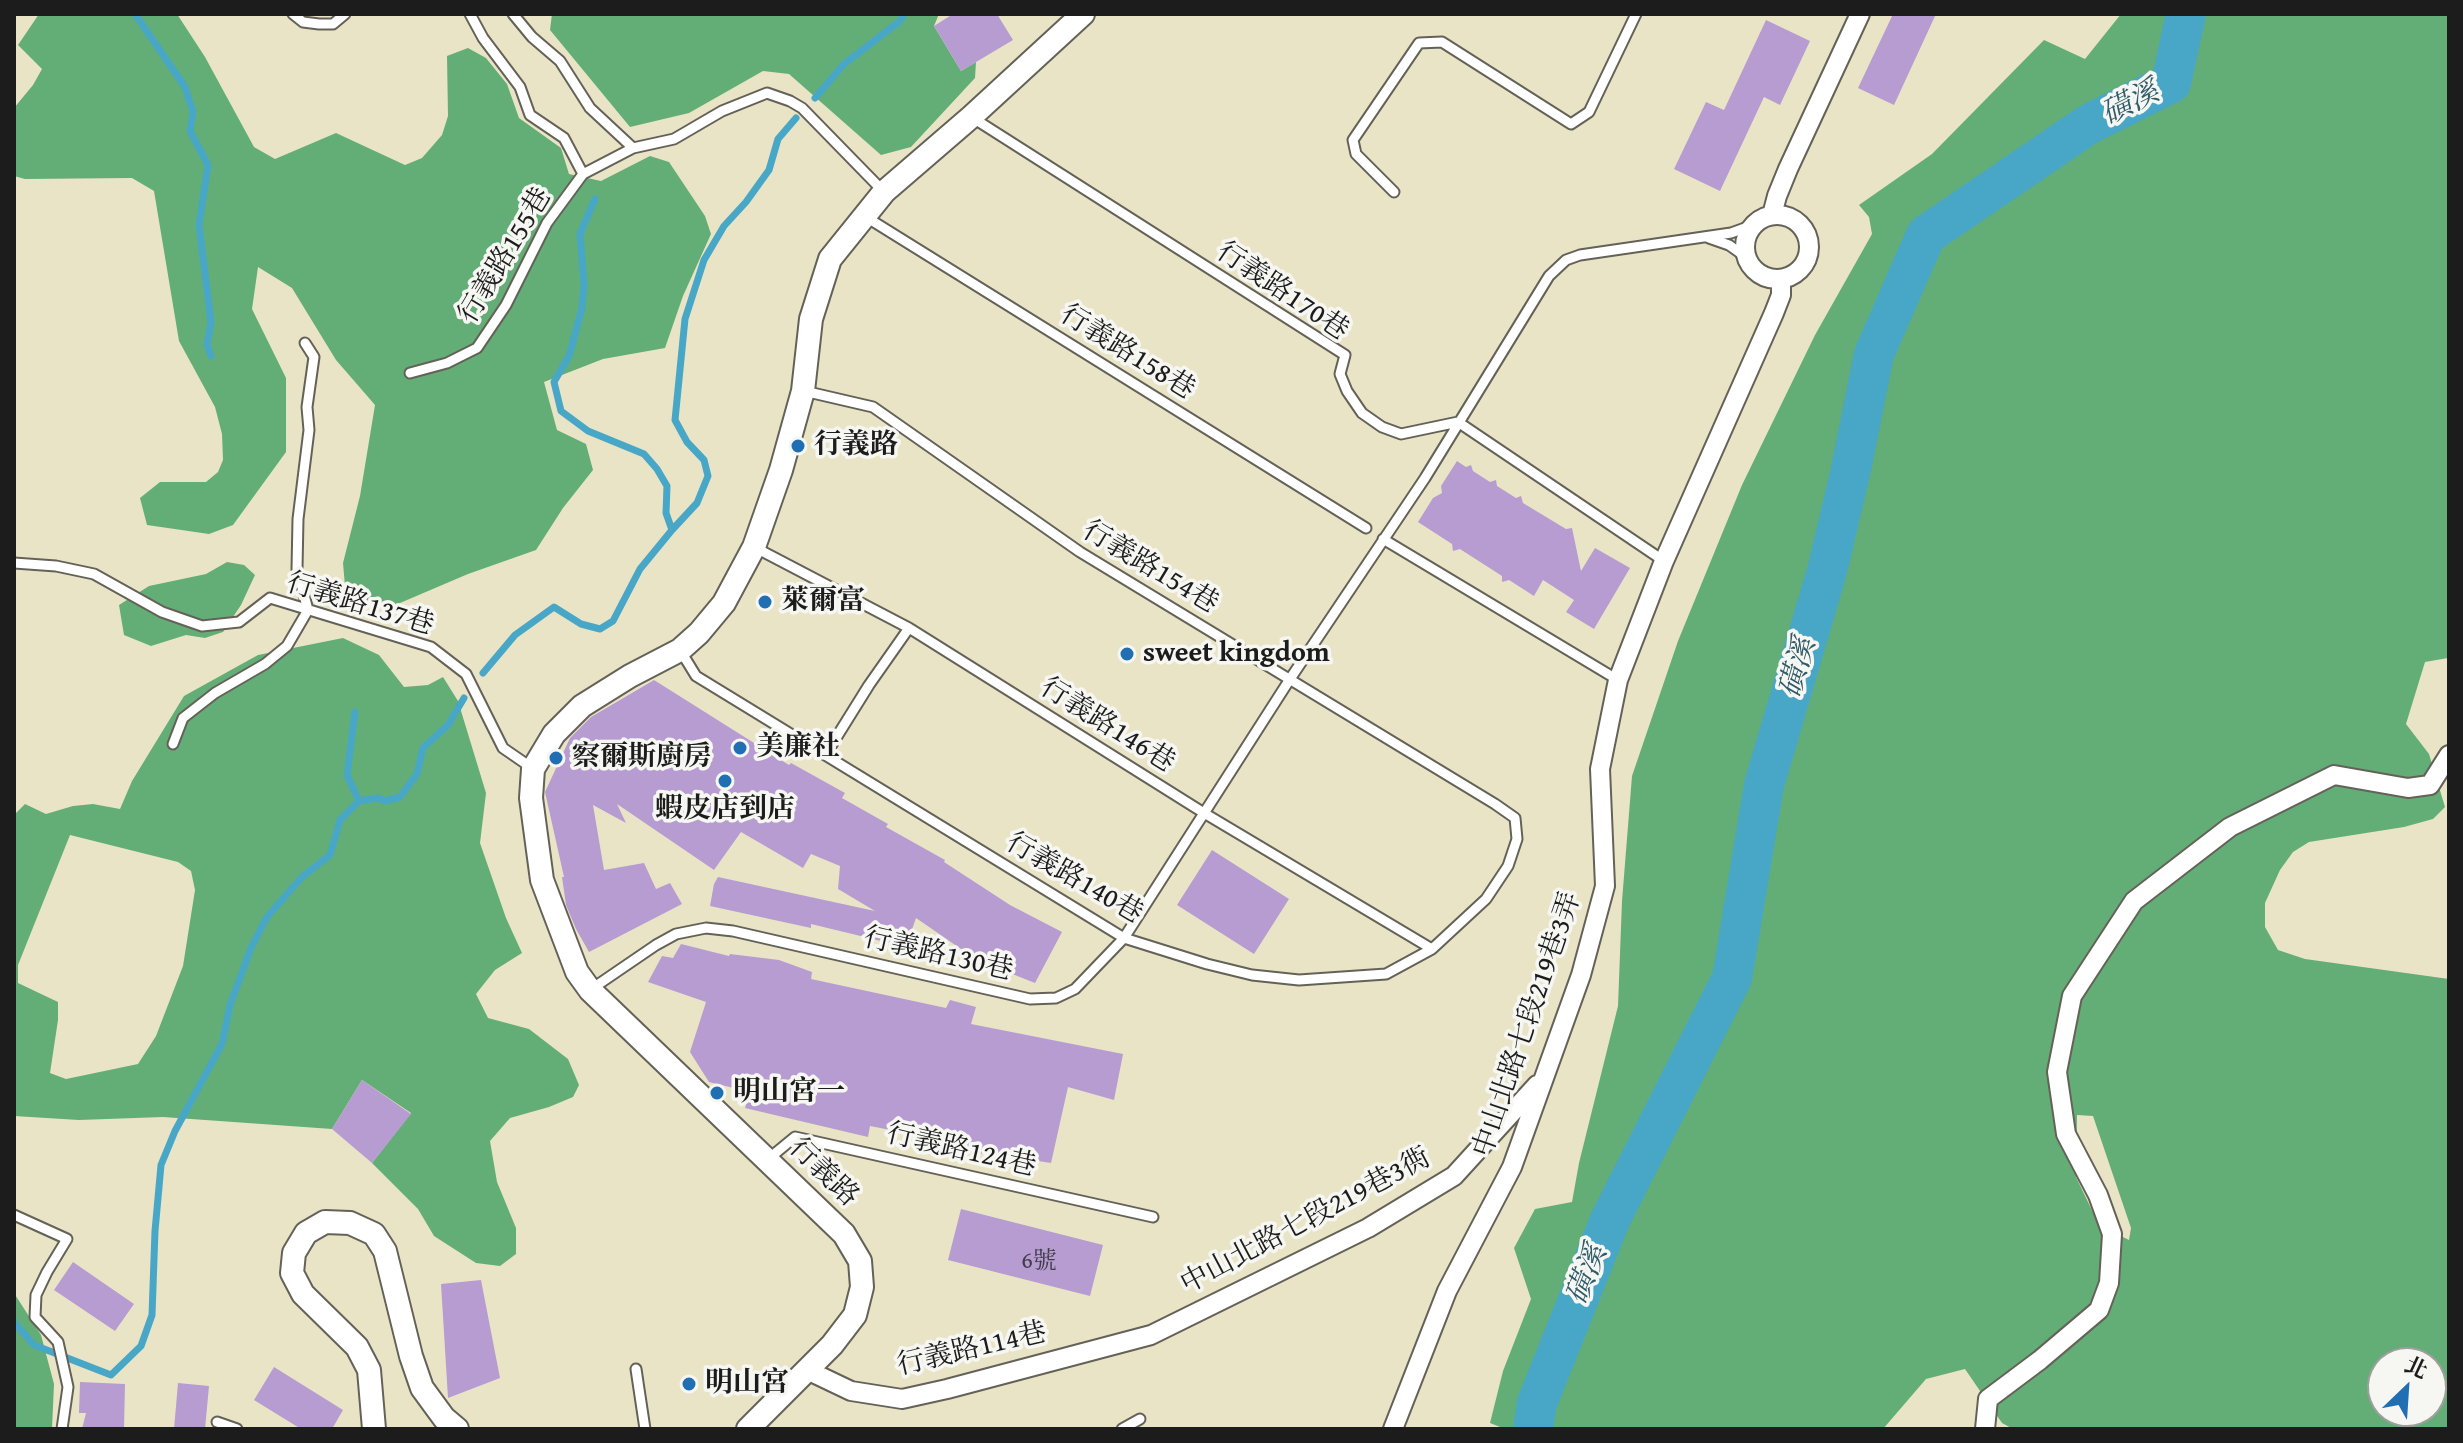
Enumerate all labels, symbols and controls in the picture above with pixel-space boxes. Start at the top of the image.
water label: 磺溪 [2096,74,2166,134]
street label: 行義路155巷 [452,182,560,330]
street label: 行義路170巷 [1209,235,1355,349]
street label: 行義路158巷 [1053,298,1201,408]
place label: 行義路 [814,429,898,463]
marker: 行義路 [789,437,807,455]
street label: 行義路154巷 [1076,514,1224,622]
street label: 行義路137巷 [282,567,438,643]
place label: 萊爾富 [781,585,865,619]
marker: 萊爾富 [756,593,774,611]
water label: 磺溪 [1773,634,1825,702]
place label: sweet kingdom [1143,637,1330,671]
marker: sweet kingdom [1118,645,1136,663]
street label: 行義路146巷 [1033,671,1181,781]
place label: 美廉社 [756,731,840,765]
marker: 美廉社 [731,739,749,757]
place label: 察爾斯廚房 [572,741,712,775]
marker: 察爾斯廚房 [547,749,565,767]
marker: 蝦皮店到店 [716,772,734,790]
place label: 蝦皮店到店 [655,793,795,827]
street label: 行義路140巷 [1000,826,1148,932]
street label: 中山北路七段219巷3弄 [1467,888,1589,1162]
street label: 行義路130巷 [860,921,1016,989]
place label: 明山宮一 [733,1076,845,1110]
marker: 明山宮一 [708,1084,726,1102]
street label: 行義路124巷 [883,1117,1039,1185]
street label: 行義路 [781,1132,865,1214]
street label: 中山北路七段219巷3衖 [1175,1142,1437,1302]
water label: 磺溪 [1560,1240,1616,1310]
house number: 6號 [1021,1248,1057,1276]
street label: 行義路114巷 [894,1316,1050,1384]
north arrow [2367,1347,2447,1427]
text: 北 [2400,1348,2433,1386]
place label: 明山宮 [705,1367,789,1401]
marker: 明山宮 [680,1375,698,1393]

